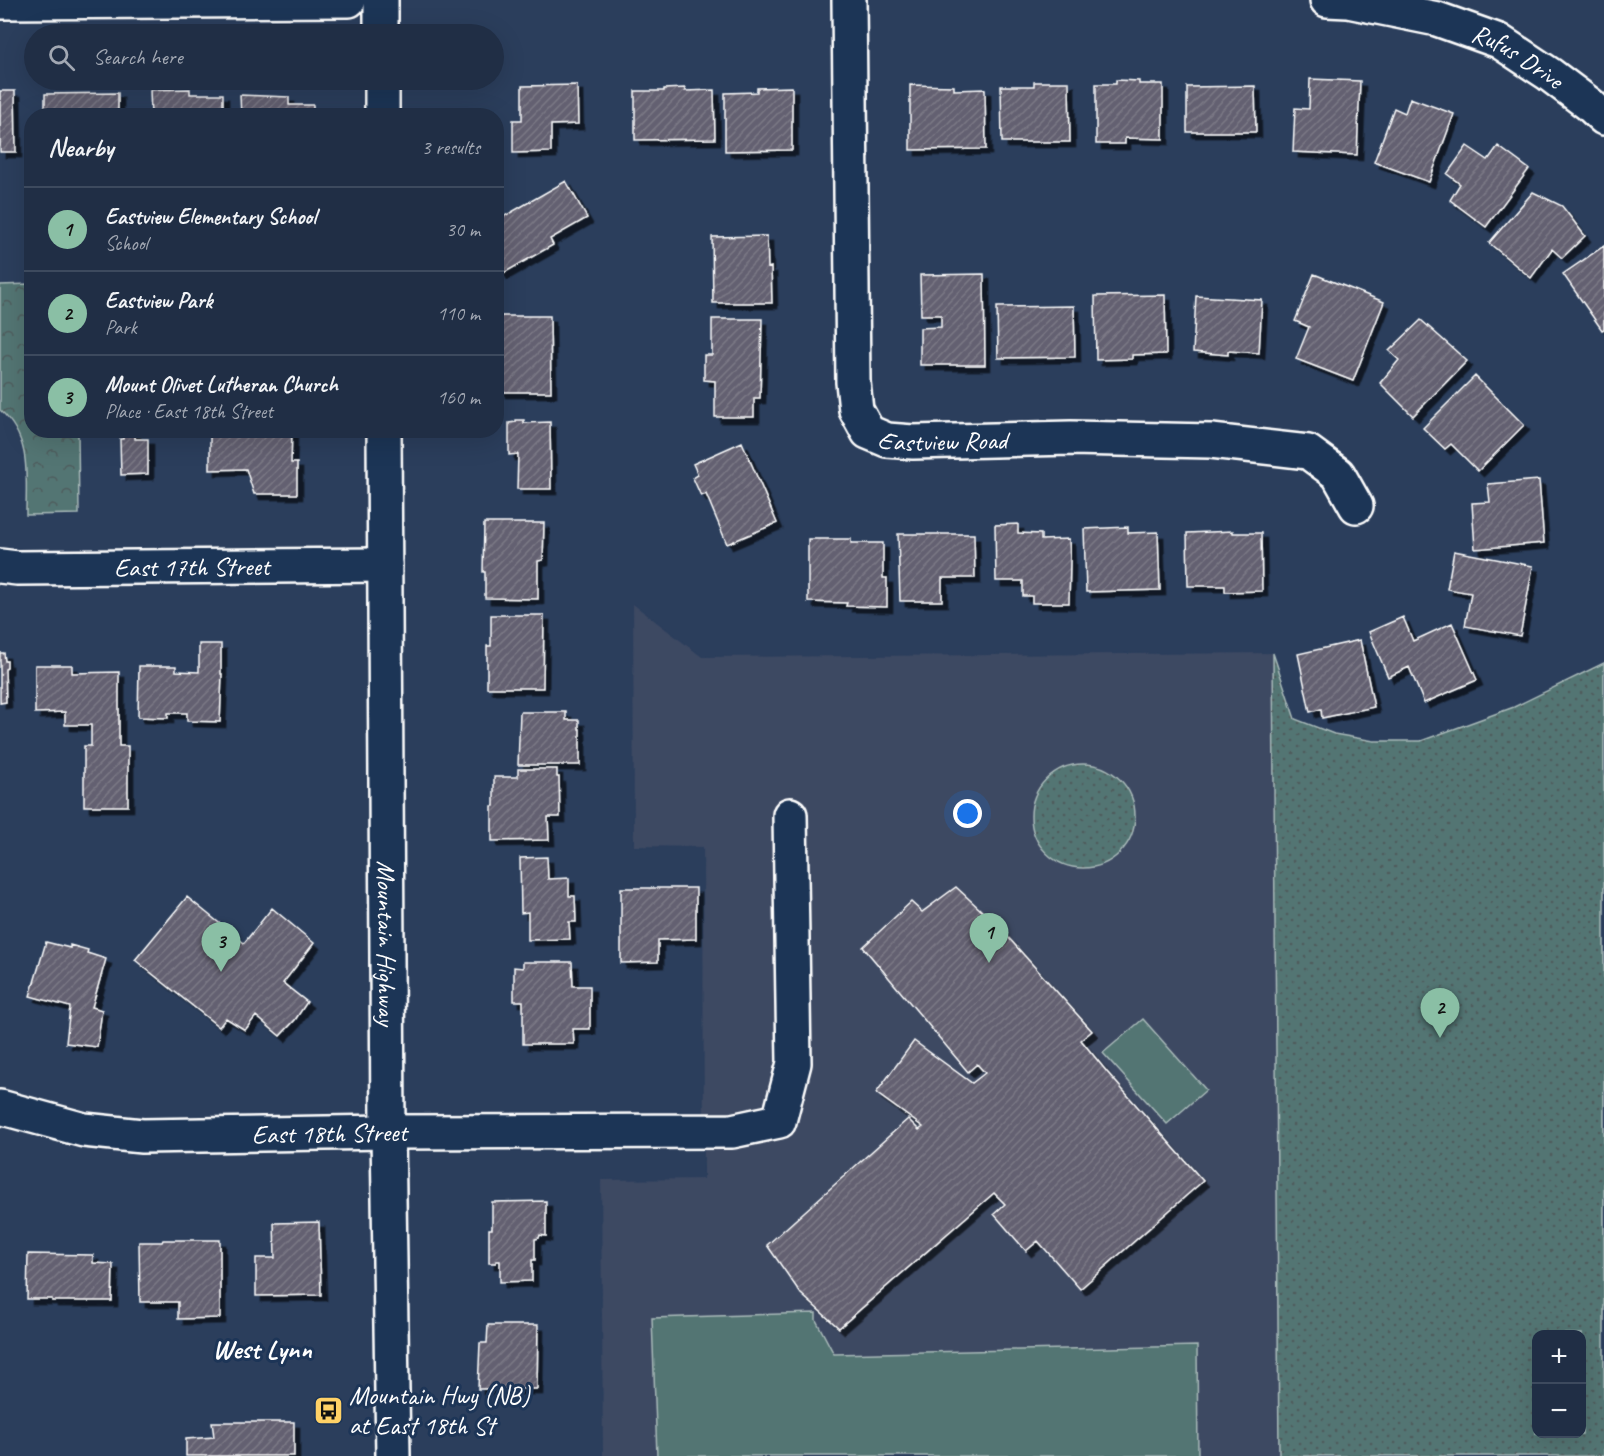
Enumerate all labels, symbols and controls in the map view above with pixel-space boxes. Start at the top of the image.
street label: Rufus Drive [1468,16,1572,97]
search box [24,24,504,90]
icon: search [45,41,78,74]
text: Search here [93,43,183,71]
text: Nearby [48,131,113,164]
text: 3 results [421,135,480,160]
text: Eastview Elementary School [105,203,316,231]
text: 1 [63,217,72,242]
text: 30 m [446,217,480,242]
text: School [105,231,148,256]
text: Eastview Park [105,287,213,315]
text: 2 [63,301,72,326]
text: 110 m [437,301,480,326]
text: Park [105,315,137,340]
text: Mount Olivet Lutheran Church [105,371,338,399]
text: 3 [63,385,72,410]
text: 160 m [437,385,480,410]
text: Place · East 18th Street [105,399,273,424]
street label: Eastview Road [873,422,1011,459]
street label: East 17th Street [114,549,272,584]
your location [953,799,982,828]
street label: Mountain Highway [370,860,404,1028]
pin: 1 [970,914,1008,963]
pin: 3 [202,922,240,972]
pin: 2 [1420,988,1460,1038]
street label: East 18th Street [252,1115,410,1151]
map controls [1532,1330,1586,1438]
button: + [1532,1330,1586,1384]
district label: West Lynn [212,1332,312,1366]
place label: Mountain Hwy (NB) at East 18th St [349,1379,531,1442]
button: − [1532,1384,1586,1438]
bus stop icon: Mountain Hwy (NB) at East 18th St [312,1394,344,1426]

